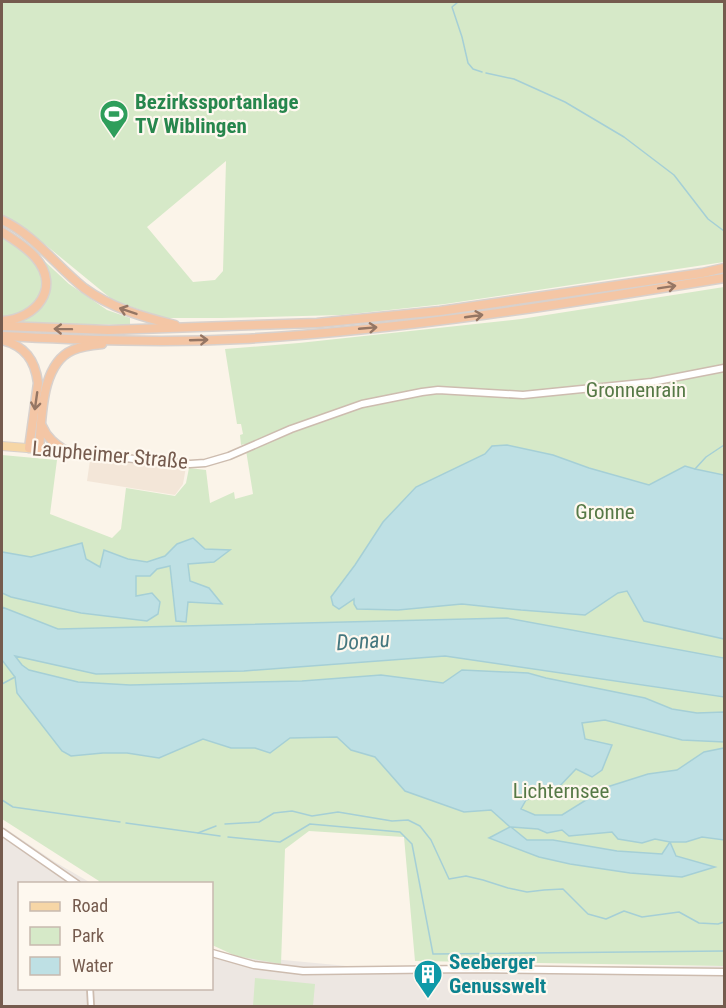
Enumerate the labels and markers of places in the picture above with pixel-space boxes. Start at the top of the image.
place label: Bezirkssportanlage TV Wiblingen [135,90,298,138]
sports icon: Bezirkssportanlage TV Wiblingen [98,98,130,140]
place label: Seeberger Genusswelt [449,950,546,998]
building icon: Seeberger Genusswelt [412,958,444,1000]

